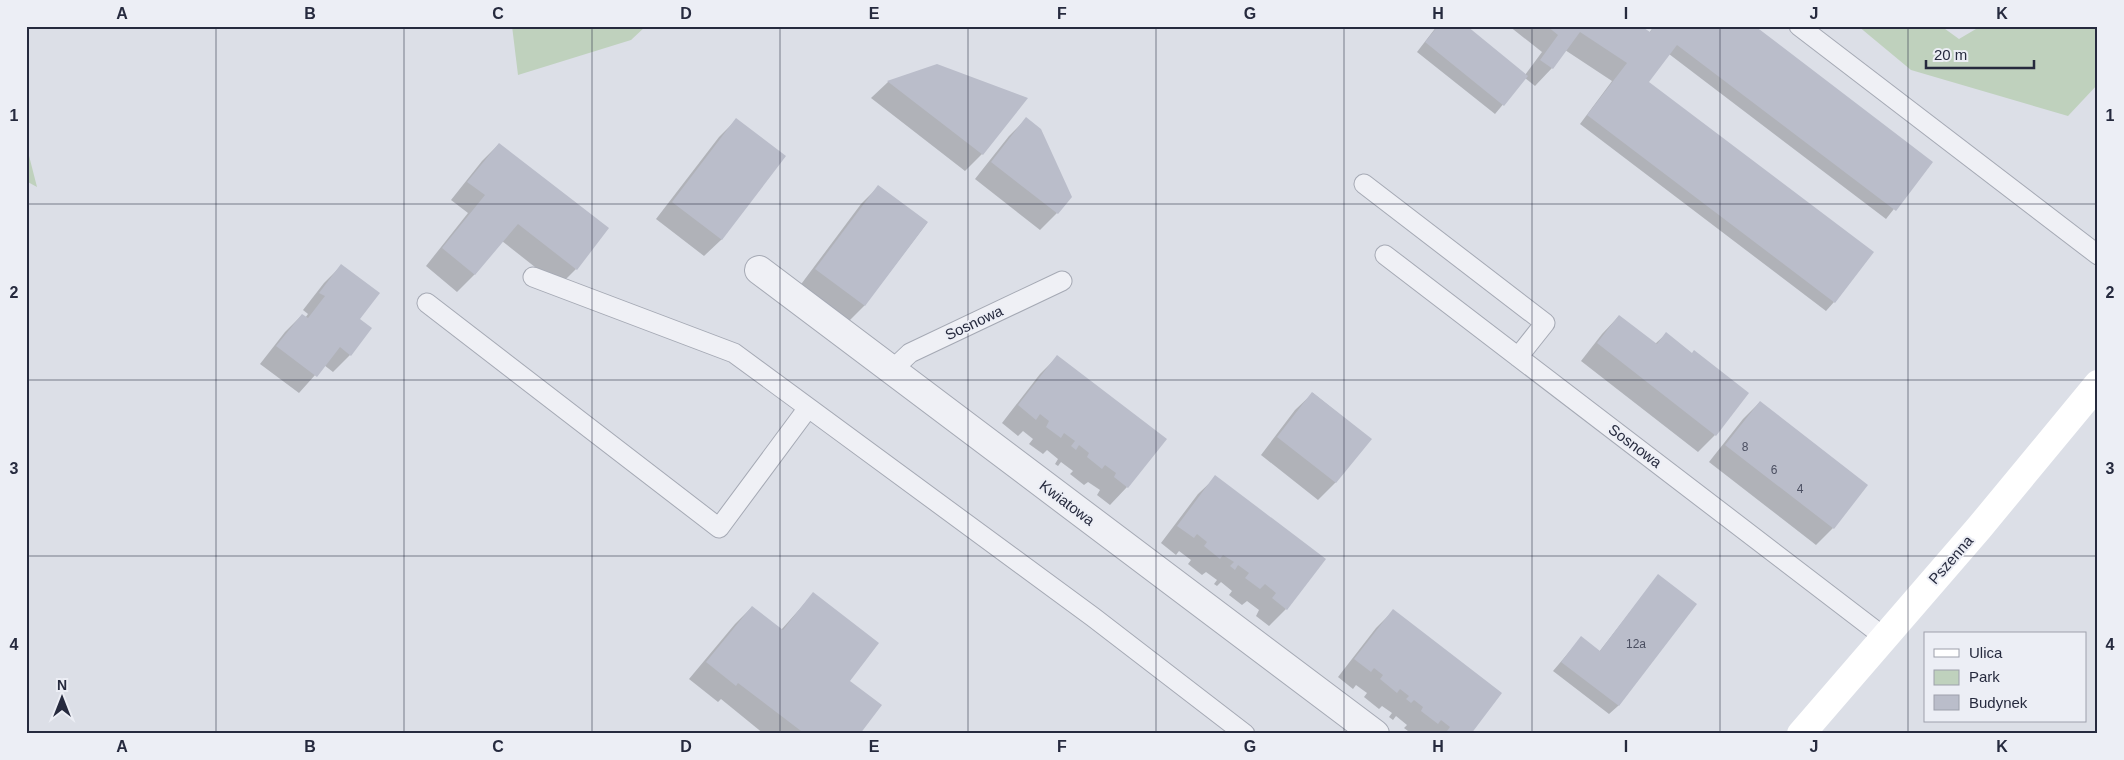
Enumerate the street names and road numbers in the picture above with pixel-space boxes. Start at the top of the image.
street label: Sosnowa [942,302,1006,343]
street label: Sosnowa [1606,420,1666,471]
street label: Kwiatowa [1037,476,1099,529]
street label: Pszenna [1925,532,1977,587]

